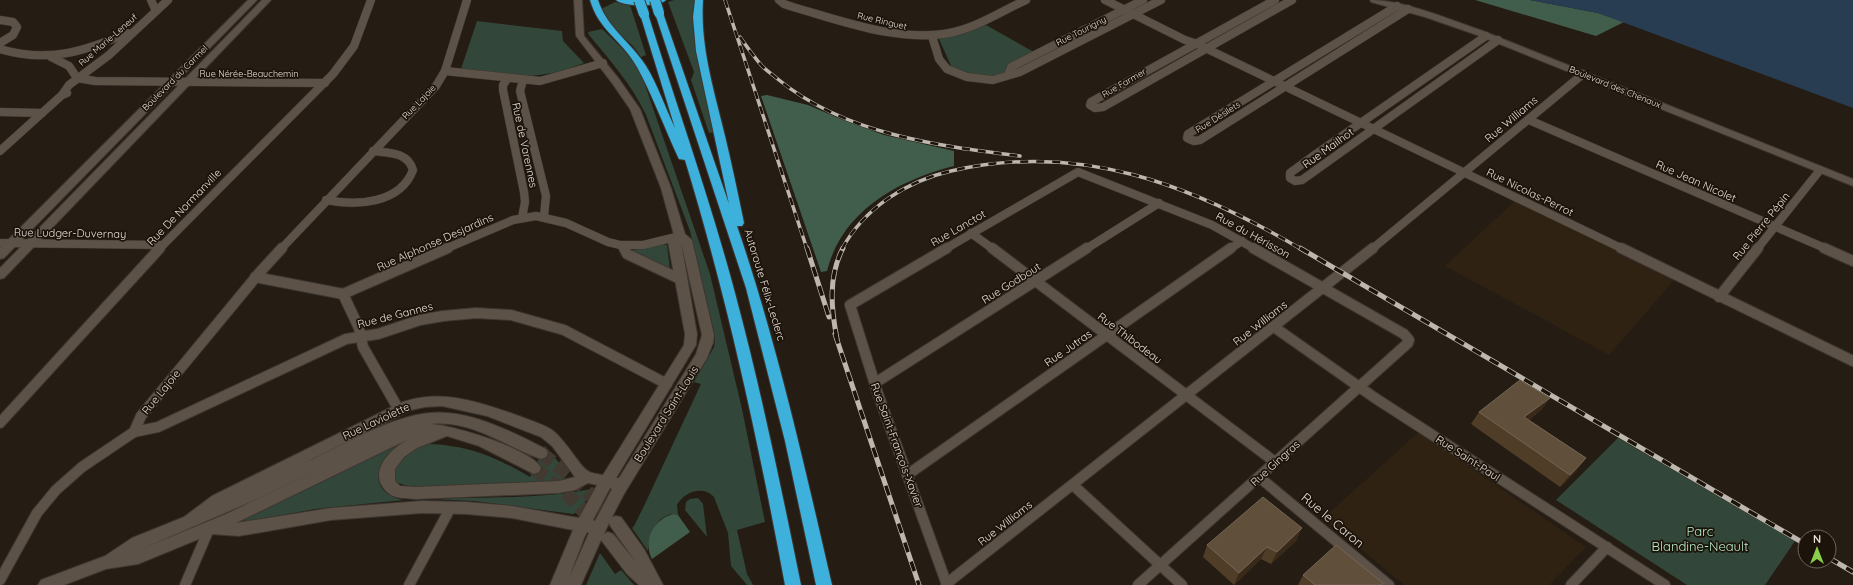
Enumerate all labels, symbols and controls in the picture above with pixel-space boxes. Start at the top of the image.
street label: Rue Ringuet [856,9,908,32]
street label: Rue Marie-Leneuf [76,11,140,68]
street label: Rue Tourigny [1054,13,1108,48]
street label: Boulevard du Carmel [140,43,210,113]
street label: Boulevard des Chenaux [1568,63,1663,110]
street label: Rue Farmer [1100,65,1148,100]
street label: Rue Nérée-Beauchemin [200,68,298,79]
street label: Rue Lajoie [399,82,438,121]
street label: Rue Williams [1482,93,1540,145]
street label: Rue Désilets [1193,98,1242,135]
street label: Rue de Varennes [509,101,541,189]
street label: Rue Mailhot [1300,125,1357,171]
street label: Rue Jean Nicolet [1654,157,1739,205]
street label: Rue Nicolas-Perrot [1484,165,1576,219]
street label: Rue De Normanville [144,166,224,248]
street label: Rue Pierre Pépin [1729,189,1793,263]
street label: Rue Lanctot [928,206,988,249]
street label: Rue du Hérisson [1213,209,1293,261]
street label: Rue Alphonse Desjardins [374,210,496,274]
street label: Rue Ludger-Duvernay [14,225,126,241]
street label: Autoroute Félix-Leclerc [741,227,789,343]
street label: Rue Godbout [979,259,1043,307]
street label: Rue Williams [1230,297,1290,349]
street label: Rue de Gannes [356,299,434,331]
street label: Rue Thibodeau [1095,309,1165,367]
street label: Rue Jutras [1041,327,1095,369]
street label: Boulevard Saint-Louis [631,363,701,465]
street label: Rue Lajoie [139,367,183,417]
street label: Rue Saint-François-Xavier [868,381,926,510]
street label: Rue Laviolette [340,399,412,443]
street label: Rue Saint-Paul [1433,432,1503,484]
street label: Rue Gingras [1247,437,1303,489]
street label: Rue le Caron [1298,489,1368,551]
street label: Rue Williams [975,497,1035,549]
park label: Parc Blandine-Neault [1652,523,1748,554]
north arrow [1797,529,1837,569]
text: N [1813,532,1821,546]

